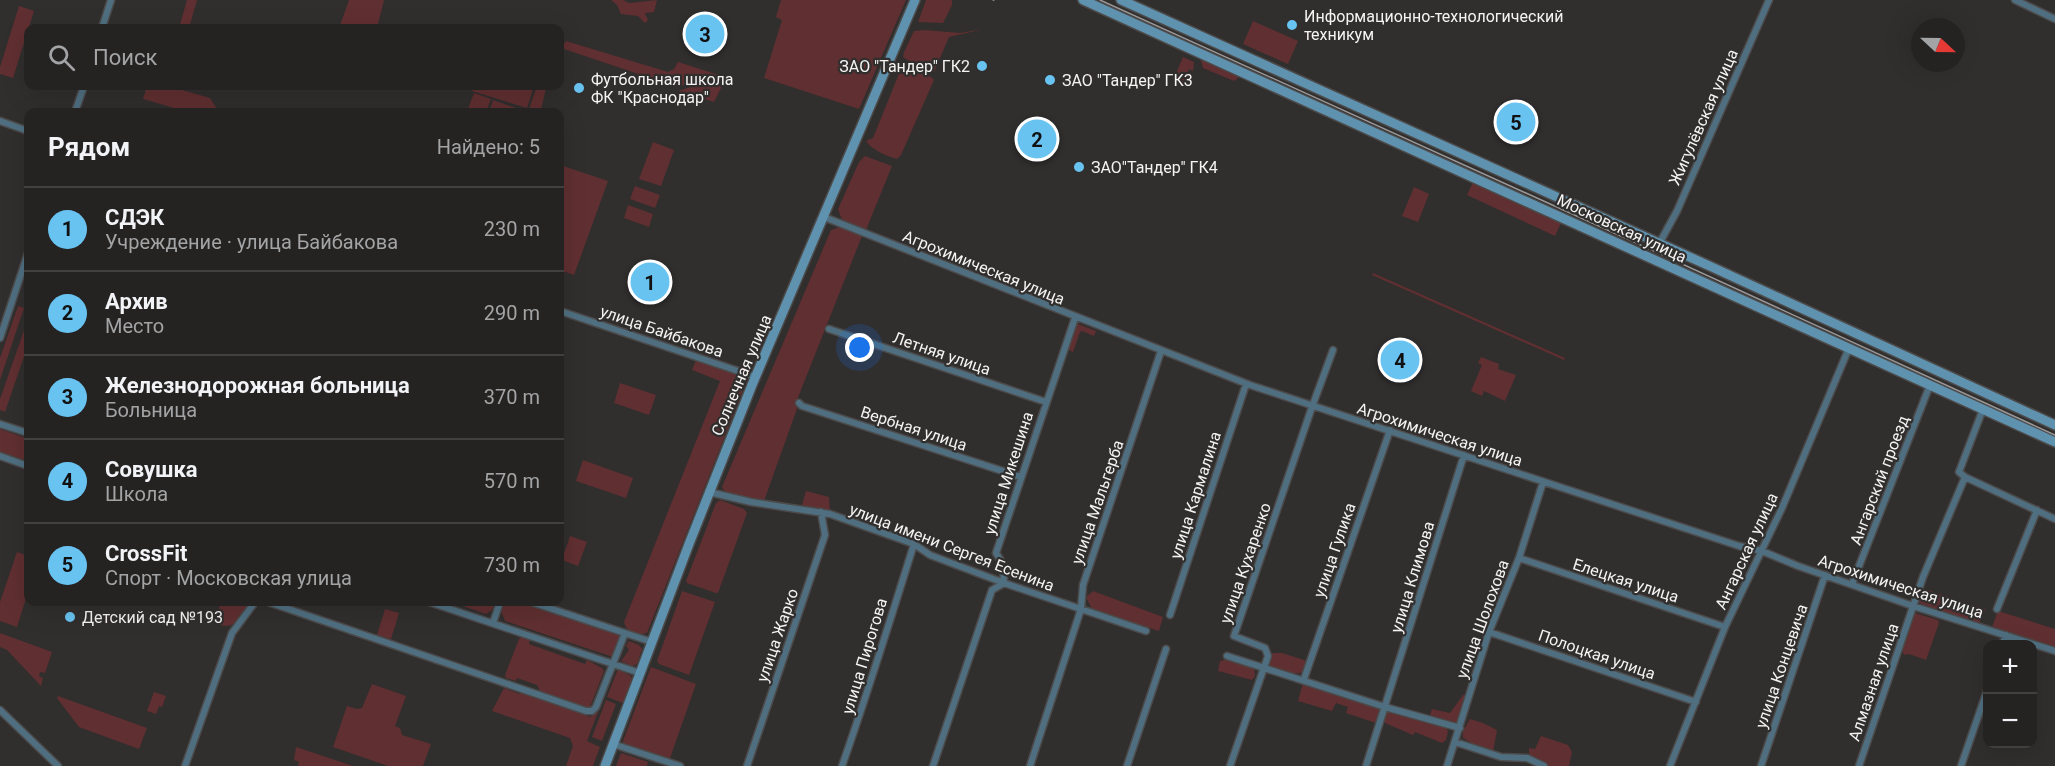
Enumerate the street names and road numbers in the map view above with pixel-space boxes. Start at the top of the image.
street label: Жигулёвская улица [1665,46,1742,188]
street label: Московская улица [1554,190,1690,267]
street label: Агрохимическая улица [900,226,1068,309]
street label: улица Байбакова [598,302,726,361]
street label: Солнечная улица [707,312,776,439]
street label: Летняя улица [890,328,993,379]
street label: Агрохимическая улица [1355,399,1525,470]
street label: Вербная улица [858,402,969,455]
street label: улица Микешина [980,409,1037,537]
street label: Ангарский проезд [1846,412,1913,548]
street label: улица Кармалина [1166,429,1225,561]
street label: улица Мальгерба [1067,438,1128,567]
street label: Ангарская улица [1711,490,1782,613]
street label: улица имени Сергея Есенина [847,500,1057,595]
street label: улица Кухаренко [1216,500,1275,626]
street label: улица Гулика [1309,500,1360,600]
street label: улица Климова [1387,519,1438,635]
street label: Агрохимическая улица [1816,551,1986,622]
street label: Елецкая улица [1570,554,1681,607]
street label: улица Шолохова [1452,557,1513,681]
street label: улица Жарко [753,586,802,684]
street label: улица Пирогова [838,596,891,716]
street label: улица Концевича [1751,602,1812,731]
street label: Алмазная улица [1844,621,1902,743]
street label: Полоцкая улица [1536,626,1658,683]

